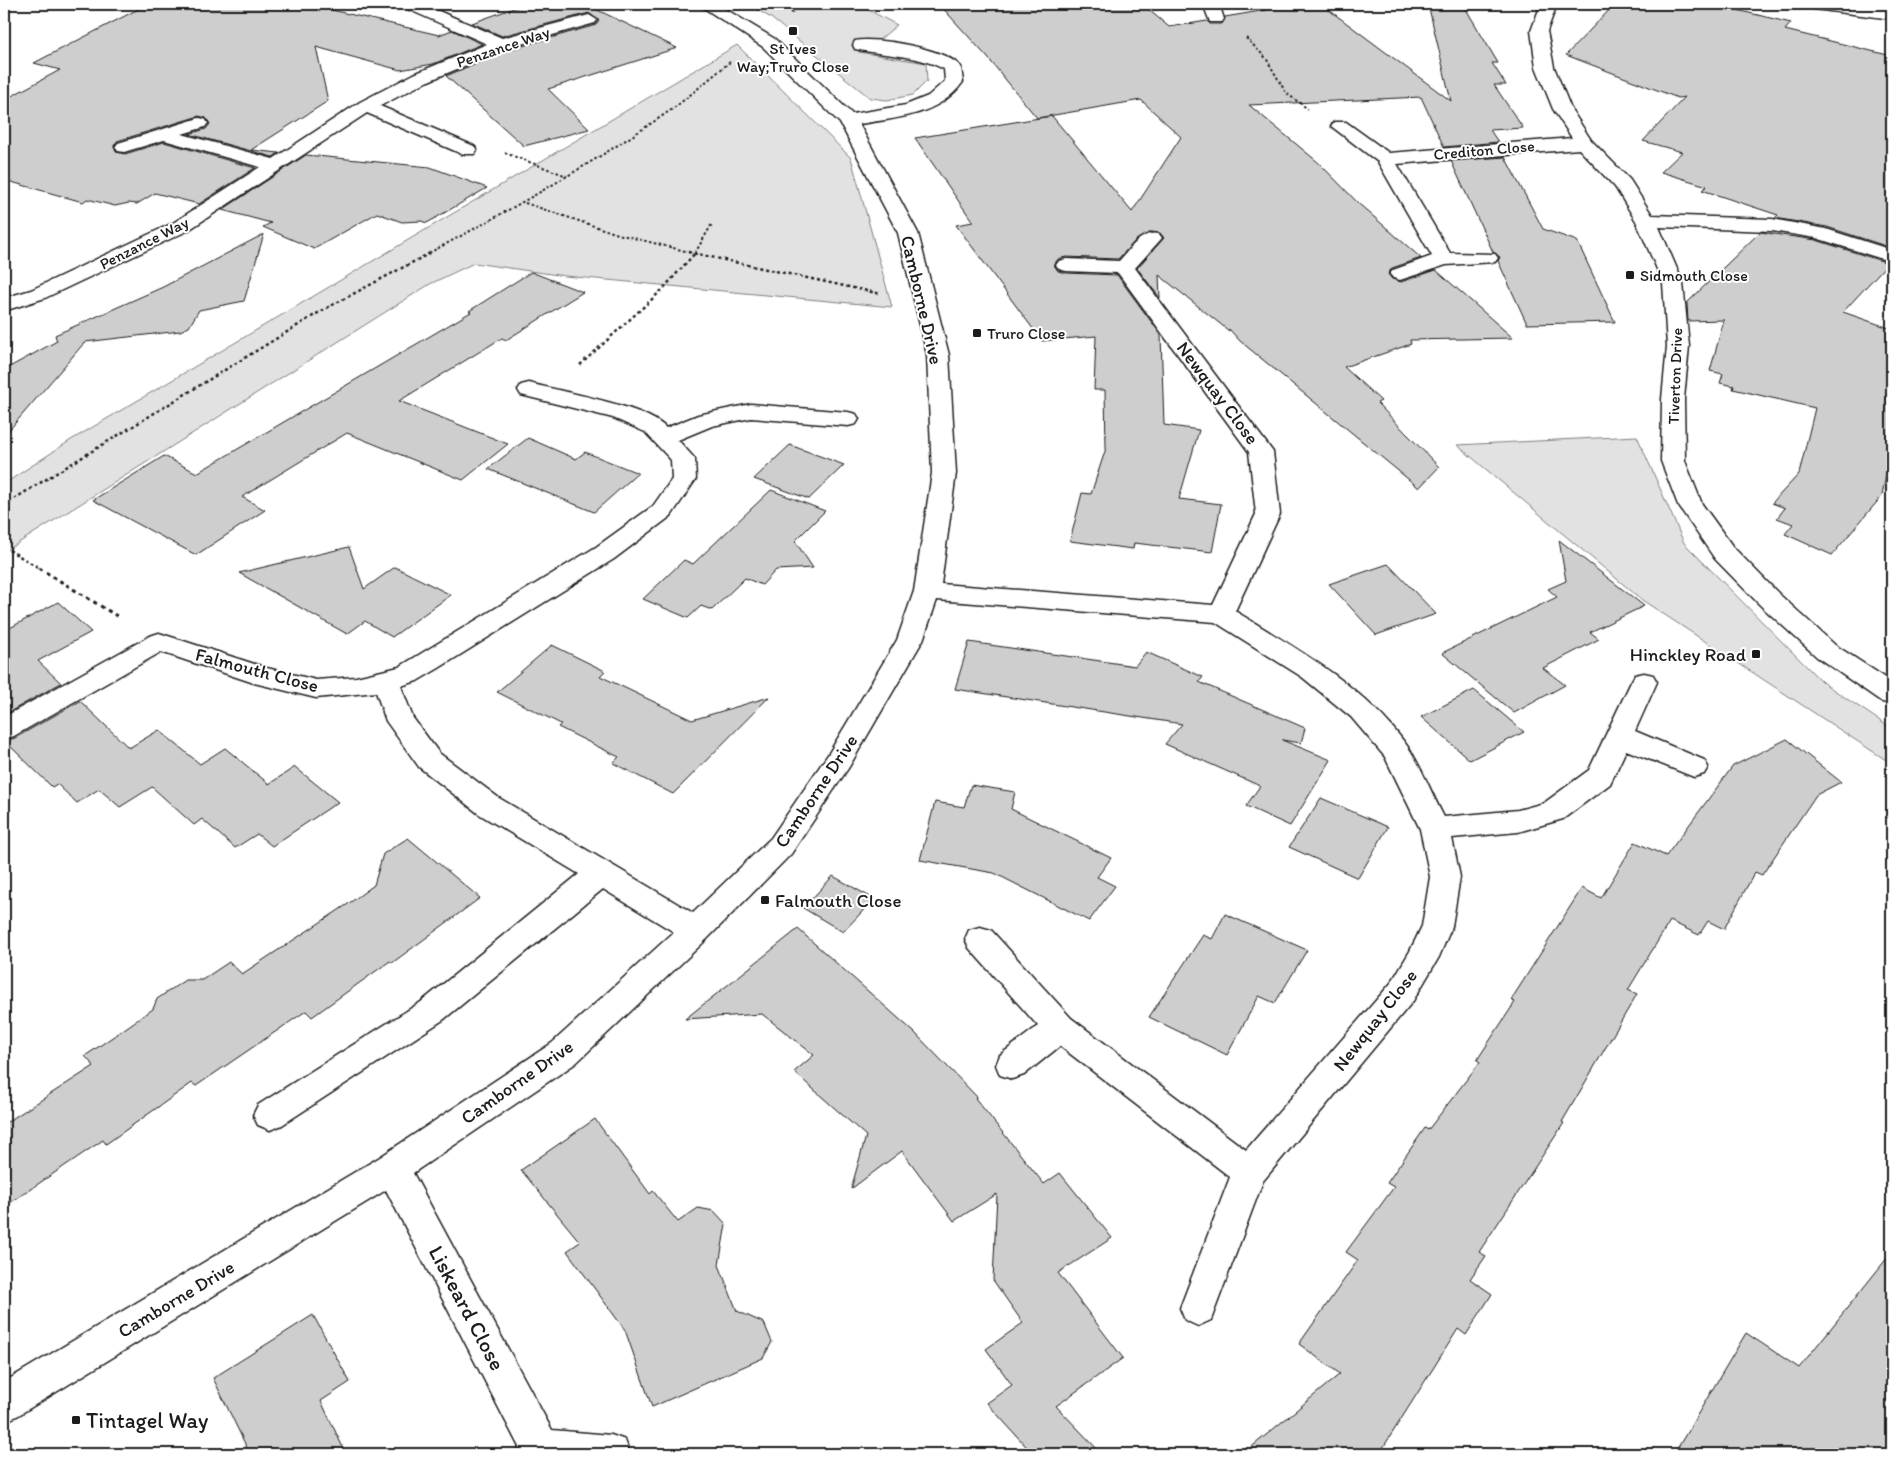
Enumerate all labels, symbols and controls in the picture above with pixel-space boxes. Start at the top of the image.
street label: Penzance Way [454,22,553,72]
marker: St Ives Way;Truro Close [787,25,799,37]
place label: St Ives Way;Truro Close [737,39,849,76]
street label: Crediton Close [1433,136,1535,164]
street label: Penzance Way [96,212,192,274]
street label: Camborne Drive [896,233,948,367]
place label: Sidmouth Close [1640,266,1748,285]
marker: Sidmouth Close [1624,269,1636,281]
place label: Truro Close [987,324,1065,343]
marker: Truro Close [971,327,983,339]
street label: Tiverton Drive [1664,327,1686,425]
street label: Newquay Close [1172,337,1264,449]
street label: Falmouth Close [193,643,321,697]
place label: Hinckley Road [1630,643,1747,666]
marker: Hinckley Road [1750,648,1762,660]
street label: Camborne Drive [770,730,862,852]
place label: Falmouth Close [775,889,901,912]
marker: Falmouth Close [759,894,771,906]
street label: Newquay Close [1328,965,1422,1075]
street label: Camborne Drive [456,1035,578,1129]
street label: Liskeard Close [423,1241,511,1375]
street label: Camborne Drive [114,1255,238,1343]
place label: Tintagel Way [86,1407,209,1434]
marker: Tintagel Way [70,1414,82,1426]

